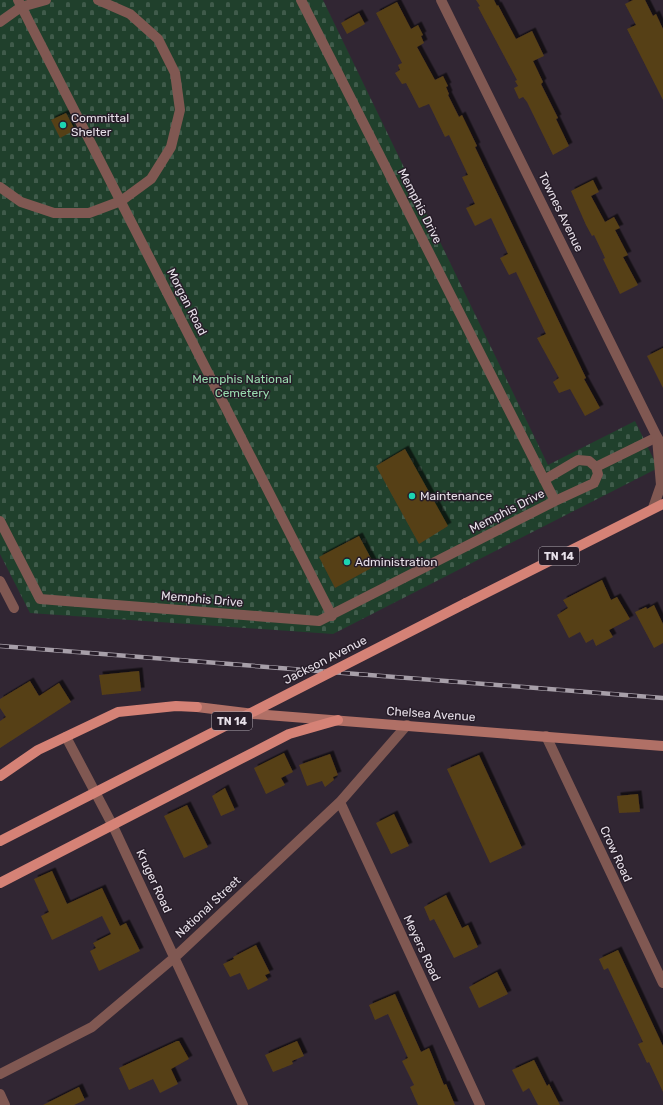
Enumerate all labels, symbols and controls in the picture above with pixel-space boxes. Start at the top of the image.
place label: Committal Shelter [71,111,129,139]
marker: Committal Shelter [58,120,68,130]
street label: Memphis Drive [395,166,445,246]
street label: Townes Avenue [536,170,586,254]
street label: Morgan Road [164,266,210,338]
park label: Memphis National Cemetery [192,372,292,400]
street label: Memphis Drive [467,486,547,536]
place label: Maintenance [420,489,492,503]
marker: Maintenance [407,491,417,501]
road number: TN 14 [539,547,579,565]
place label: Administration [355,555,437,569]
marker: Administration [342,557,352,567]
street label: Memphis Drive [160,588,244,610]
street label: Jackson Avenue [281,633,369,687]
street label: Chelsea Avenue [386,704,476,724]
road number: TN 14 [212,712,252,730]
street label: Crow Road [597,824,635,884]
street label: Kruger Road [133,847,175,915]
street label: National Street [173,873,244,941]
street label: Meyers Road [401,913,443,983]

